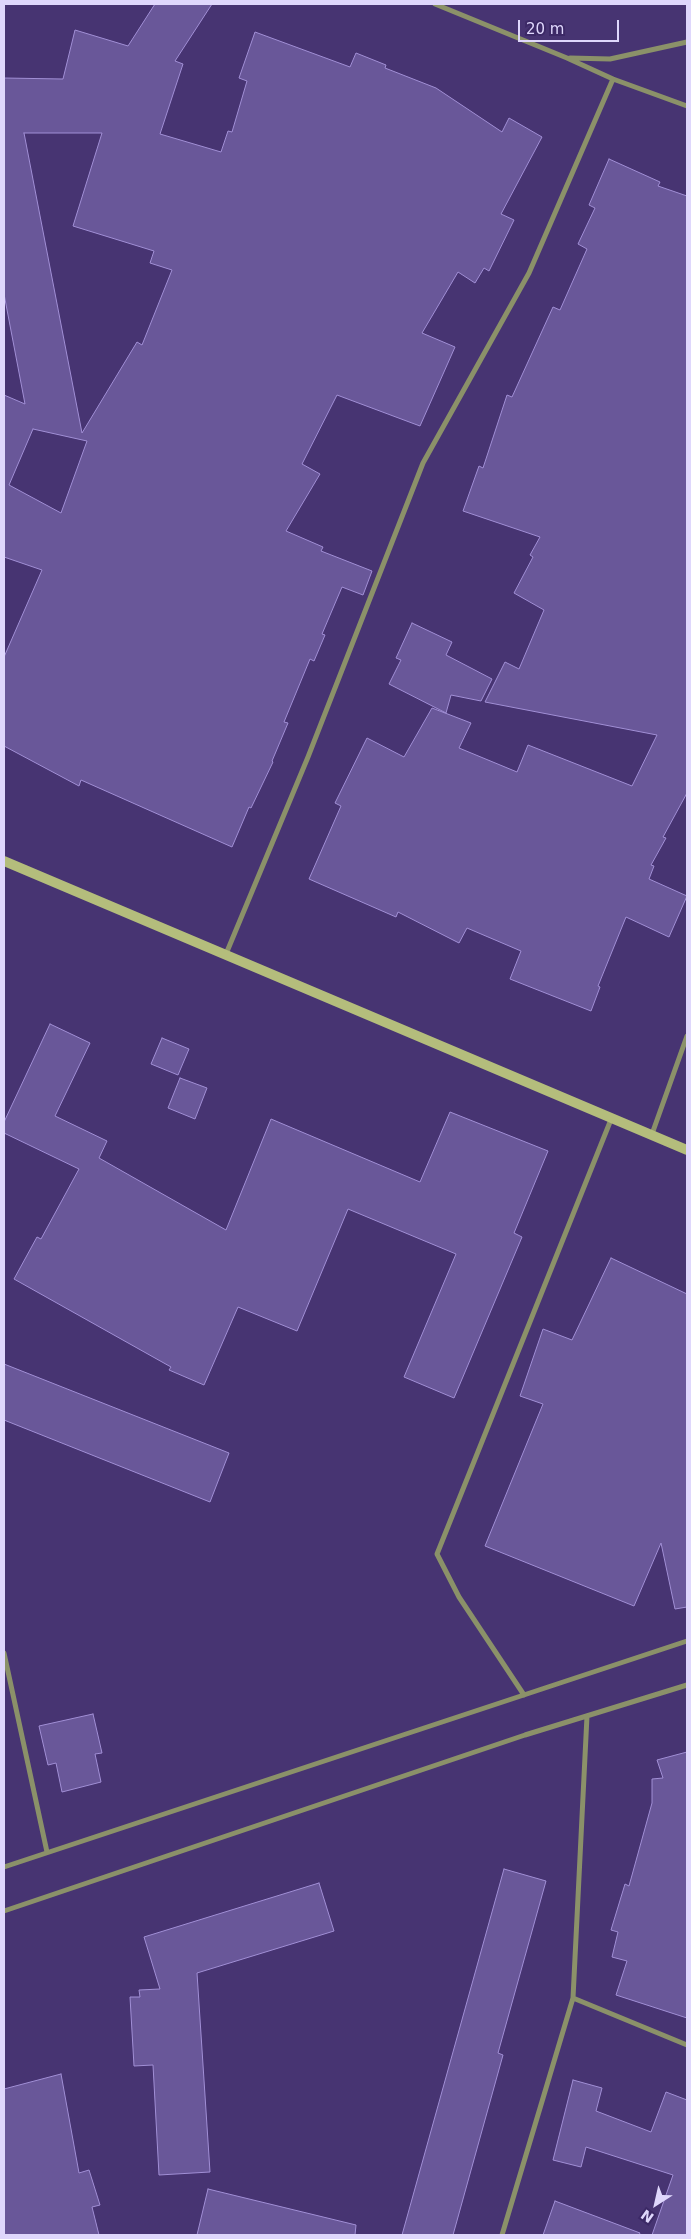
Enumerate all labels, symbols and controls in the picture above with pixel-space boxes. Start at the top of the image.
scale bar [521,10,622,42]
text: 20 m [526,20,564,38]
north arrow [631,2179,681,2229]
text: N [638,2206,657,2226]

